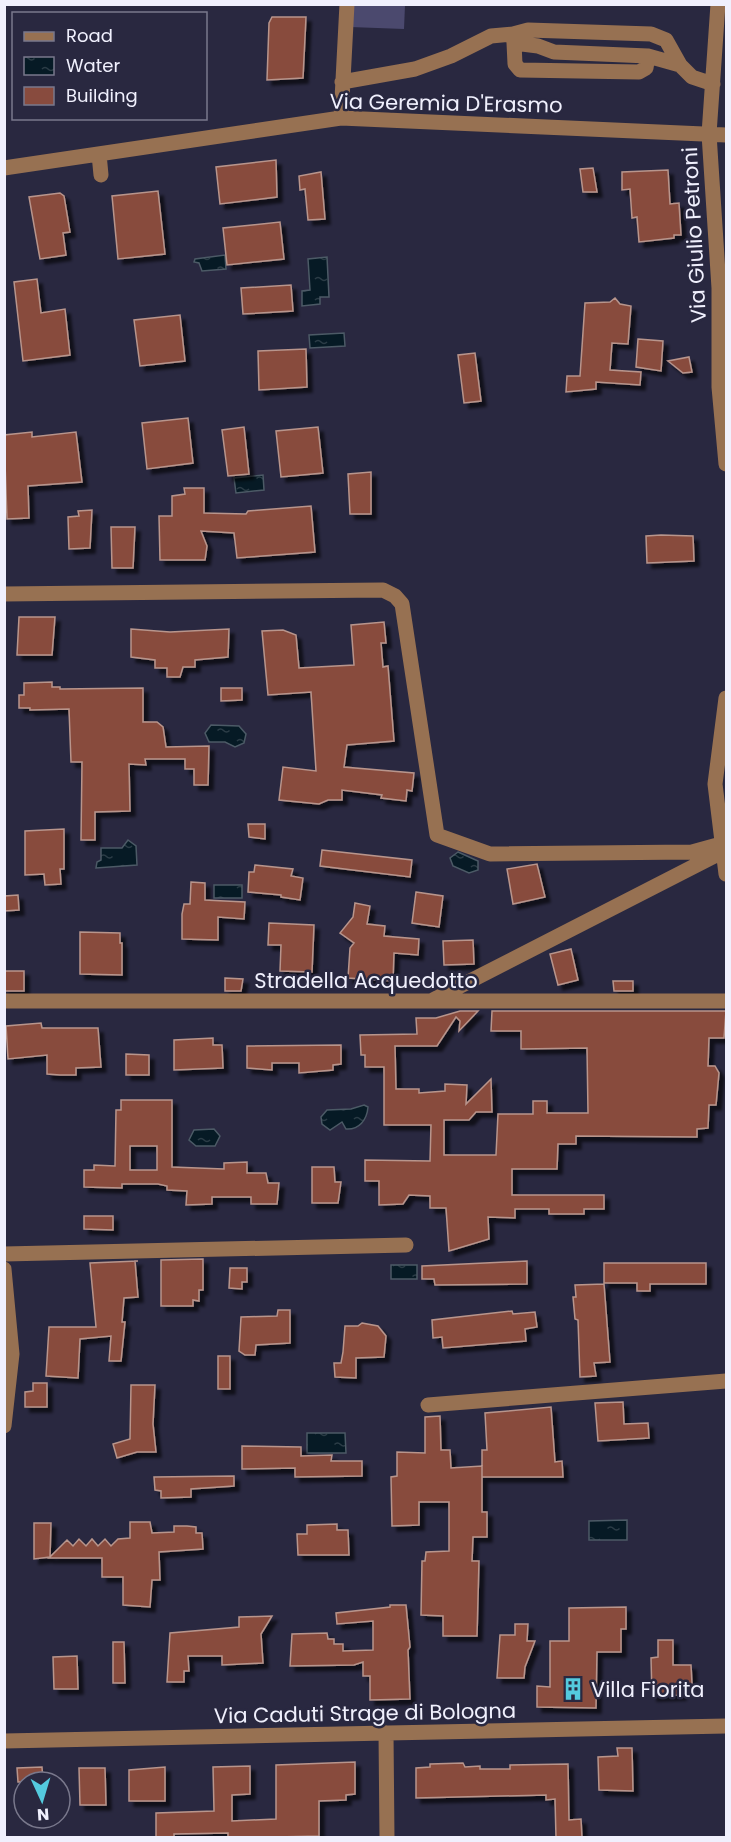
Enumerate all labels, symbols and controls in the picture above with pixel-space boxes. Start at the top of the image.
legend [12,12,207,120]
text: Road [66,23,113,48]
text: Water [66,53,120,78]
text: Building [66,83,138,108]
street label: Via Geremia D'Erasmo [329,86,563,120]
street label: Via Giulio Petroni [675,146,713,324]
street label: Stradella Acquedotto [254,966,478,995]
place label: Villa Fiorita [591,1675,705,1704]
building icon: Villa Fiorita [560,1676,586,1702]
street label: Via Caduti Strage di Bologna [214,1696,516,1730]
north arrow [12,1770,72,1830]
text: N [36,1803,50,1826]

